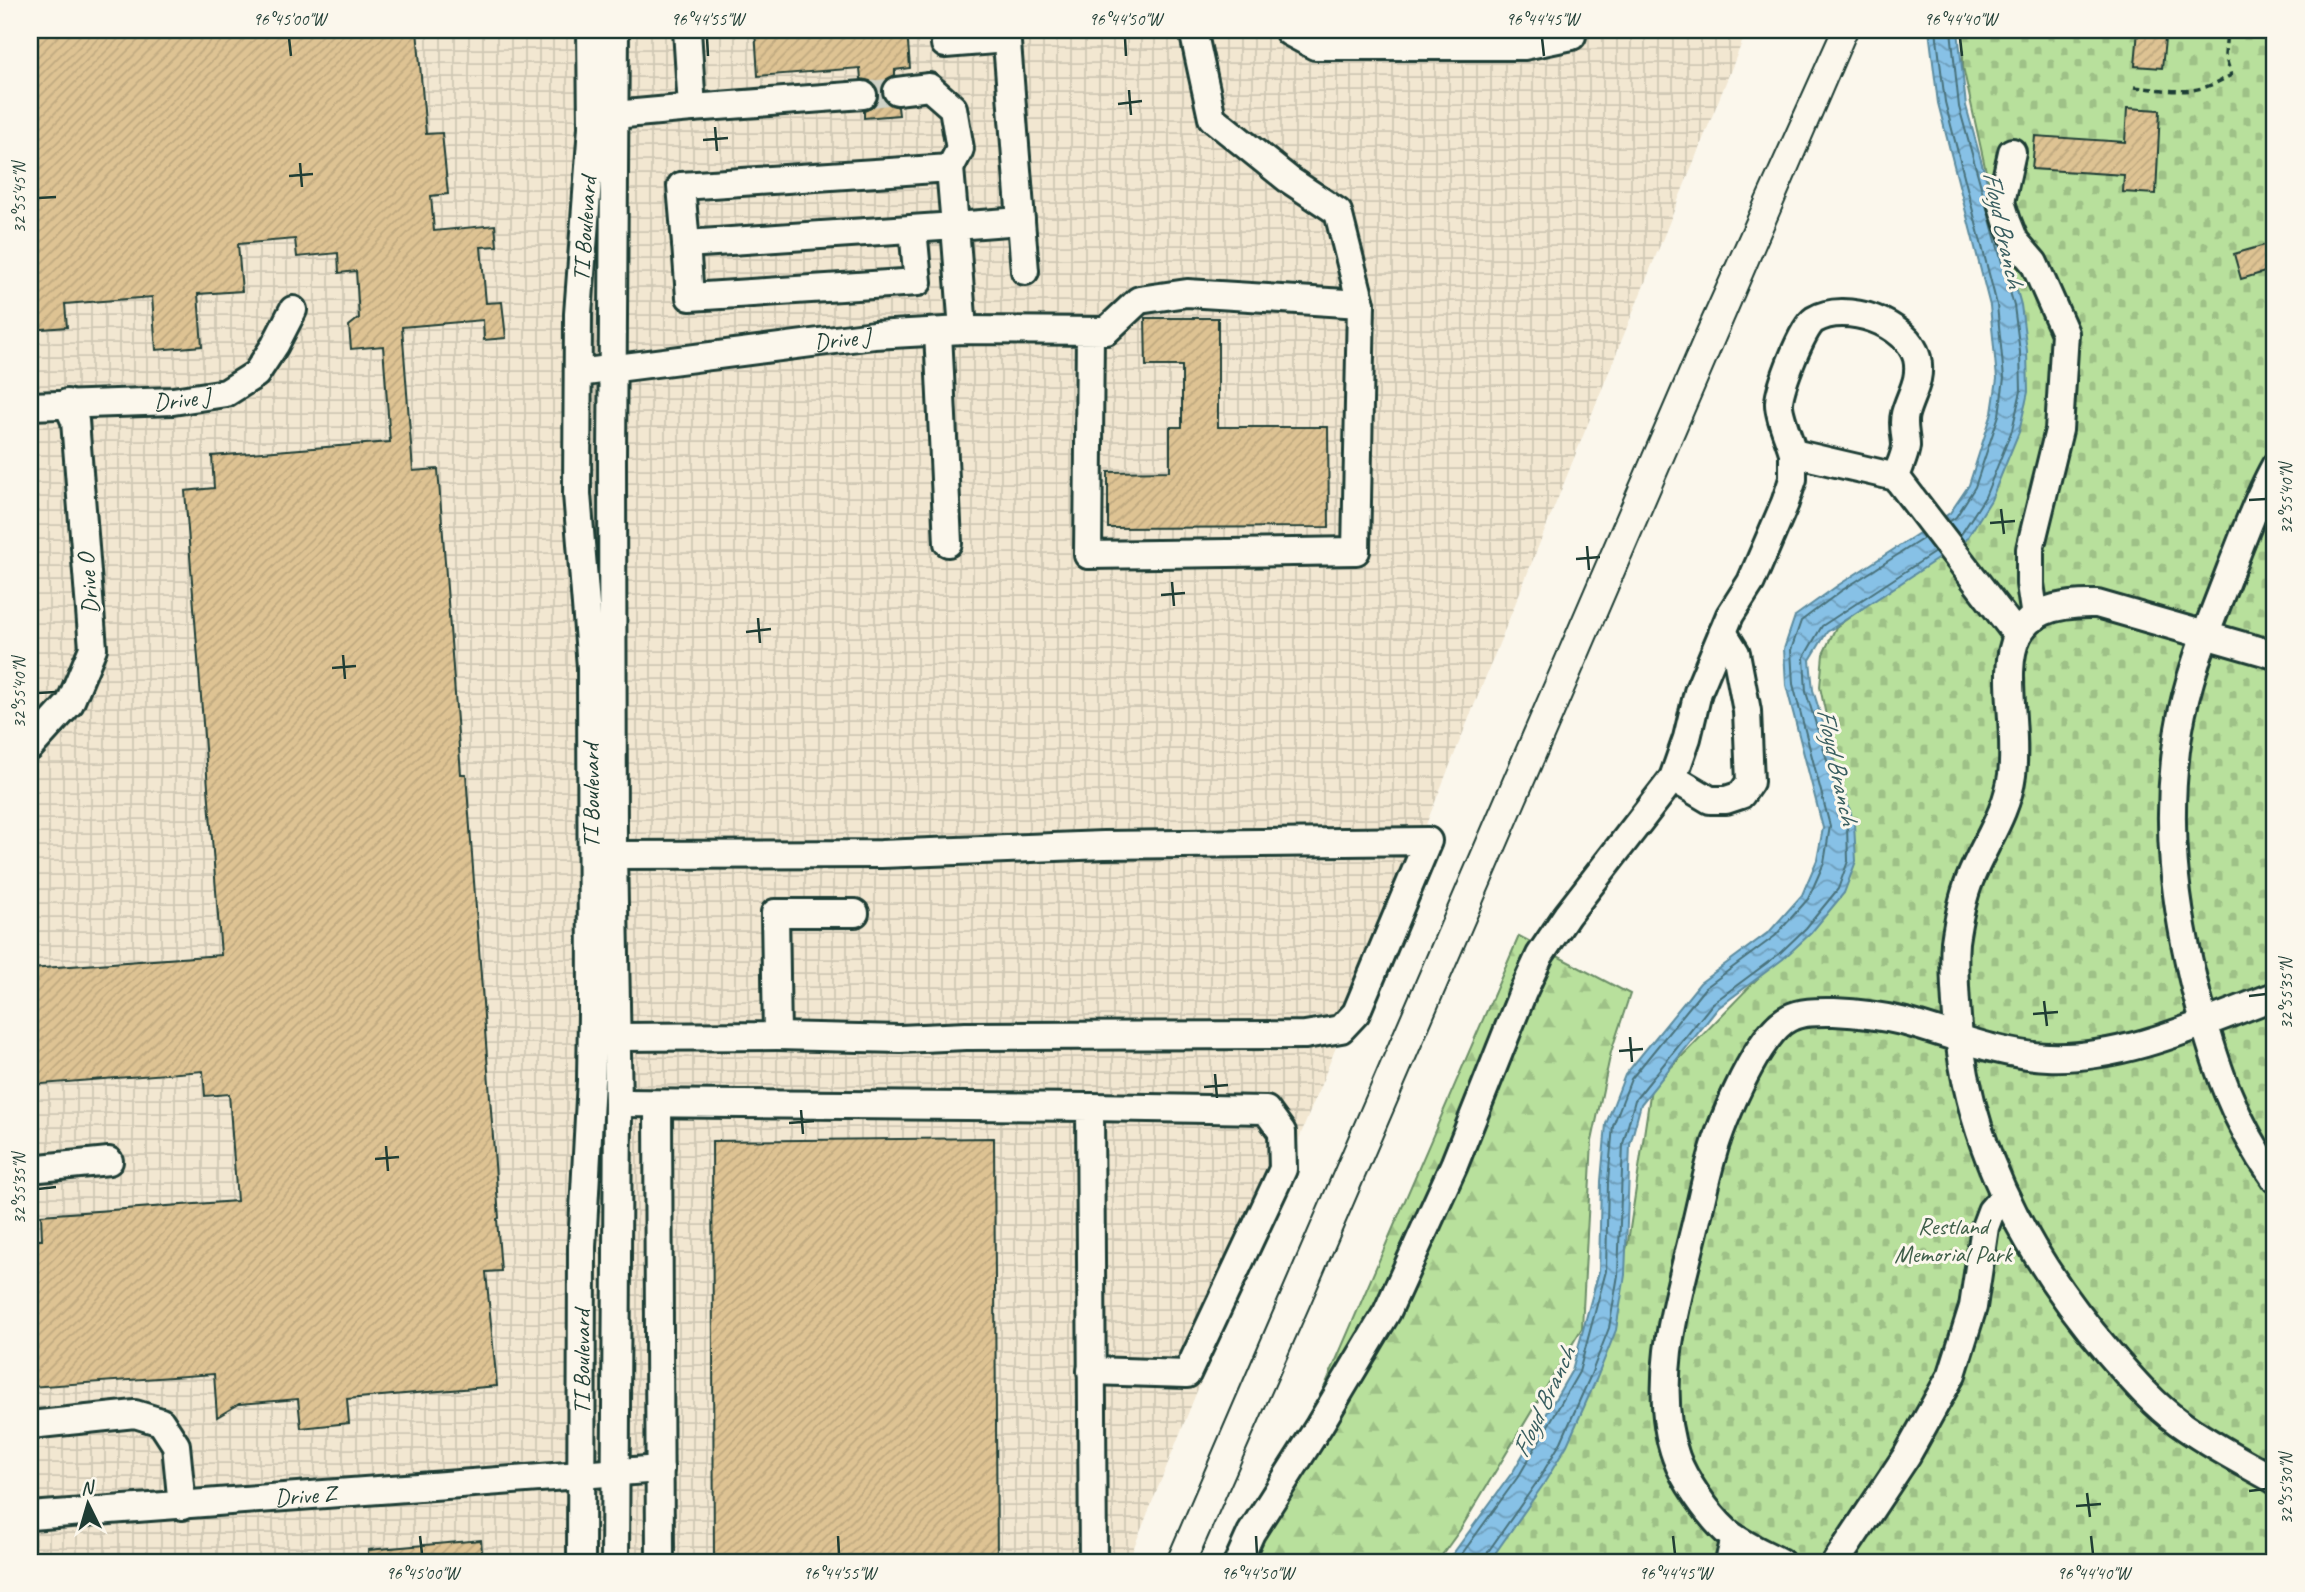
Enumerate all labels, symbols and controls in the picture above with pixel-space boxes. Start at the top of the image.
text: 96°45'00"W [252,8,329,30]
text: 96°44'55"W [670,8,747,30]
text: 96°44'50"W [1088,8,1165,30]
text: 96°44'45"W [1505,8,1582,30]
text: 96°44'40"W [1923,8,2000,30]
text: 32°55'45"N [8,159,30,233]
water label: Floyd Branch [1975,168,2032,292]
street label: TI Boulevard [565,172,603,282]
street label: Drive J [812,320,875,358]
street label: Drive J [153,380,216,417]
text: 32°55'40"N [2275,460,2297,534]
street label: Drive O [70,549,106,616]
text: 32°55'40"N [8,654,30,728]
water label: Floyd Branch [1809,705,1866,829]
street label: TI Boulevard [576,740,606,848]
text: 32°55'35"N [2275,955,2297,1029]
text: 32°55'35"N [8,1150,30,1224]
park label: Restland Memorial Park [1894,1211,2014,1269]
street label: TI Boulevard [566,1306,597,1414]
water label: Floyd Branch [1504,1340,1584,1463]
text: 32°55'30"N [2275,1450,2297,1524]
north arrow [52,1470,122,1540]
text: N [80,1475,97,1501]
street label: Drive Z [273,1478,340,1513]
text: 96°45'00"W [385,1562,462,1584]
text: 96°44'55"W [802,1562,879,1584]
text: 96°44'50"W [1220,1562,1297,1584]
text: 96°44'45"W [1638,1562,1715,1584]
text: 96°44'40"W [2056,1562,2133,1584]

